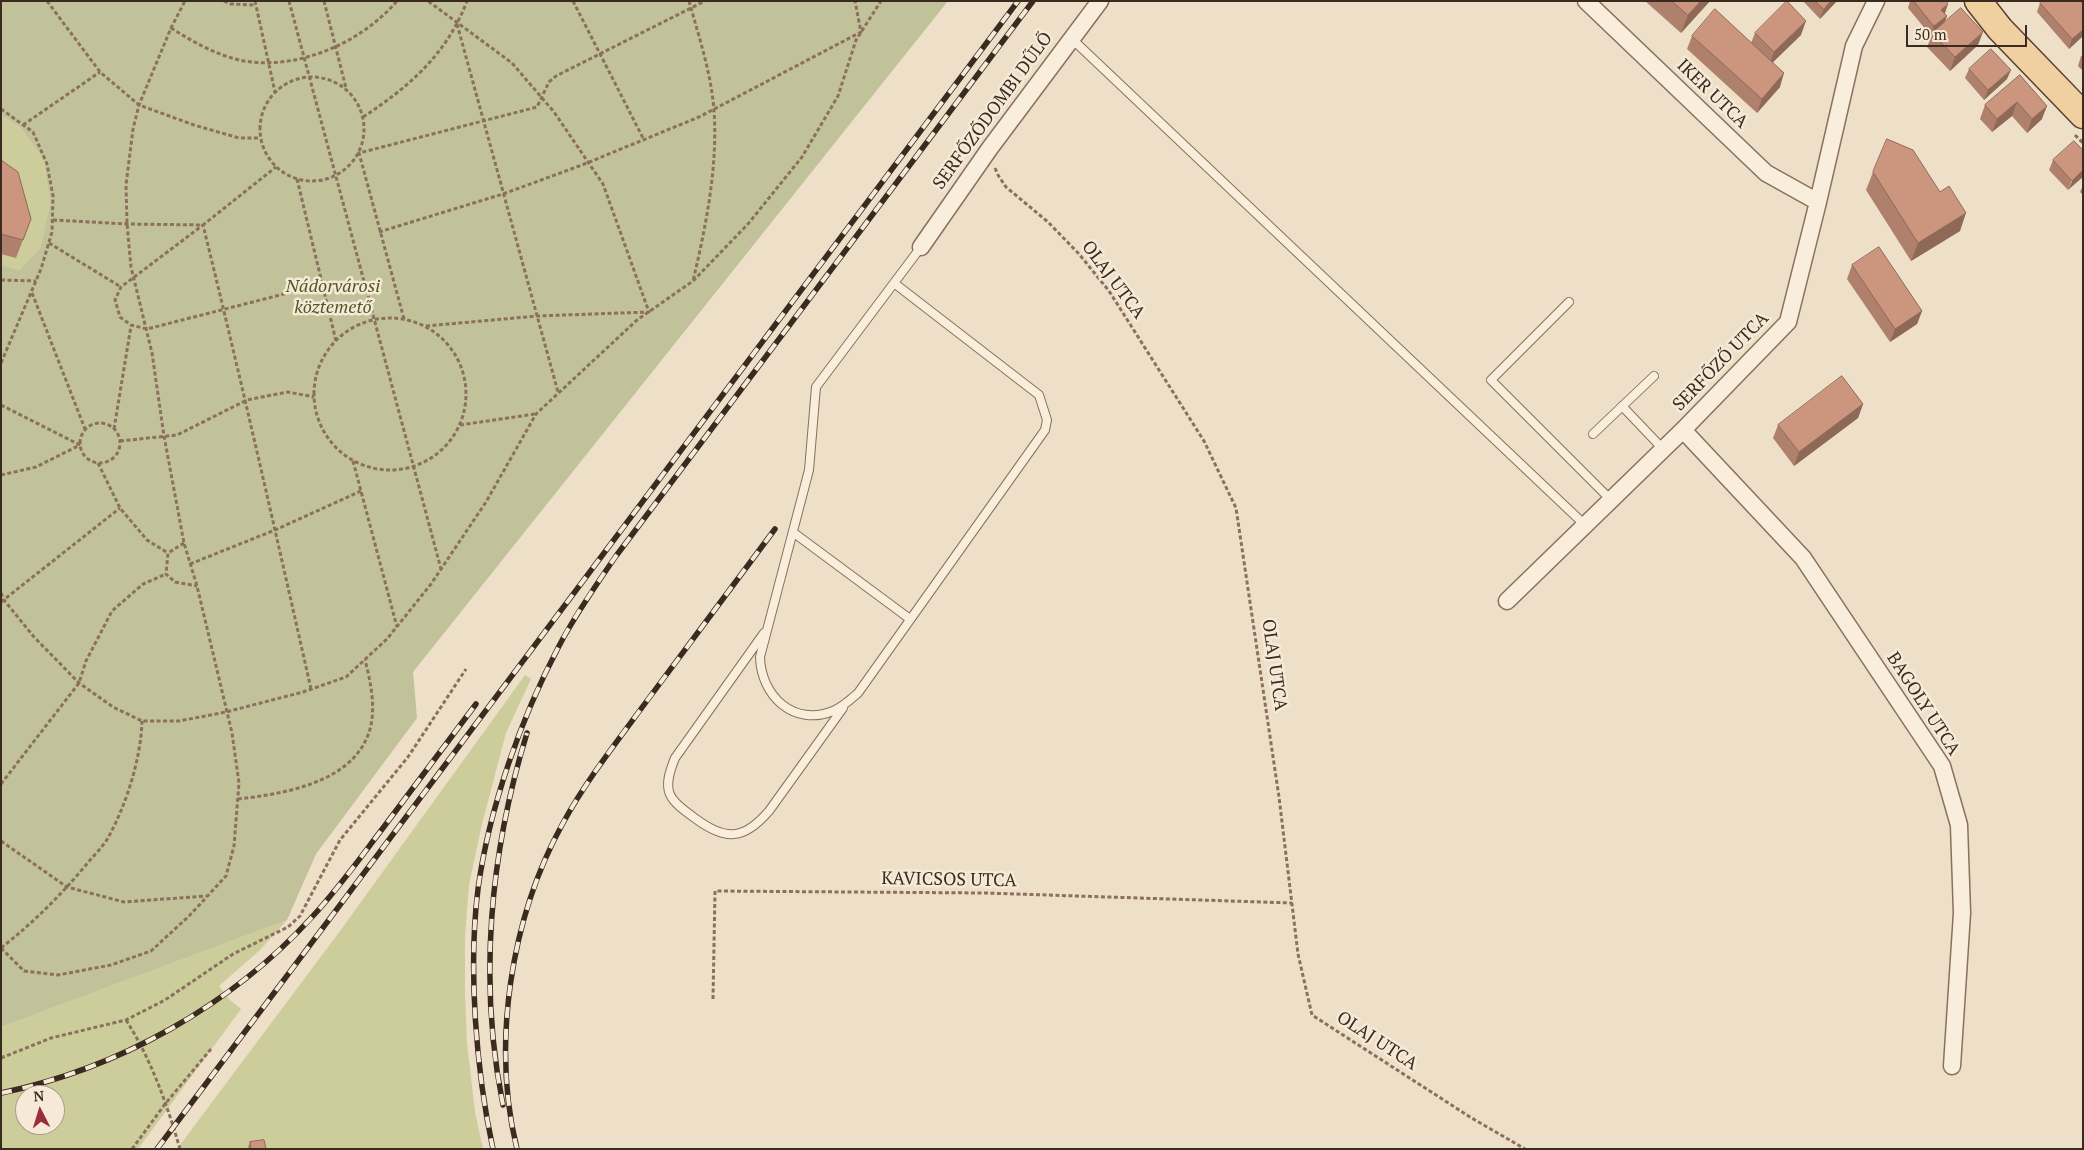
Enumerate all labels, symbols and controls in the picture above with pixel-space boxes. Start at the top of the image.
scale bar [1909,15,2030,47]
text: 50 m [1914,24,1947,44]
street label: SERFŐZŐDOMBI DŰLŐ [929,28,1057,194]
street label: IKER UTCA [1672,55,1752,133]
street label: OLAJ UTCA [1077,237,1149,323]
park label: Nádorvárosi köztemető [286,276,380,318]
street label: SERFŐZŐ UTCA [1669,308,1773,416]
street label: OLAJ UTCA [1257,618,1291,712]
street label: BAGOLY UTCA [1882,648,1964,760]
street label: KAVICSOS UTCA [881,868,1017,892]
street label: OLAJ UTCA [1332,1007,1422,1075]
north arrow [15,1085,65,1135]
text: N [33,1086,45,1105]

